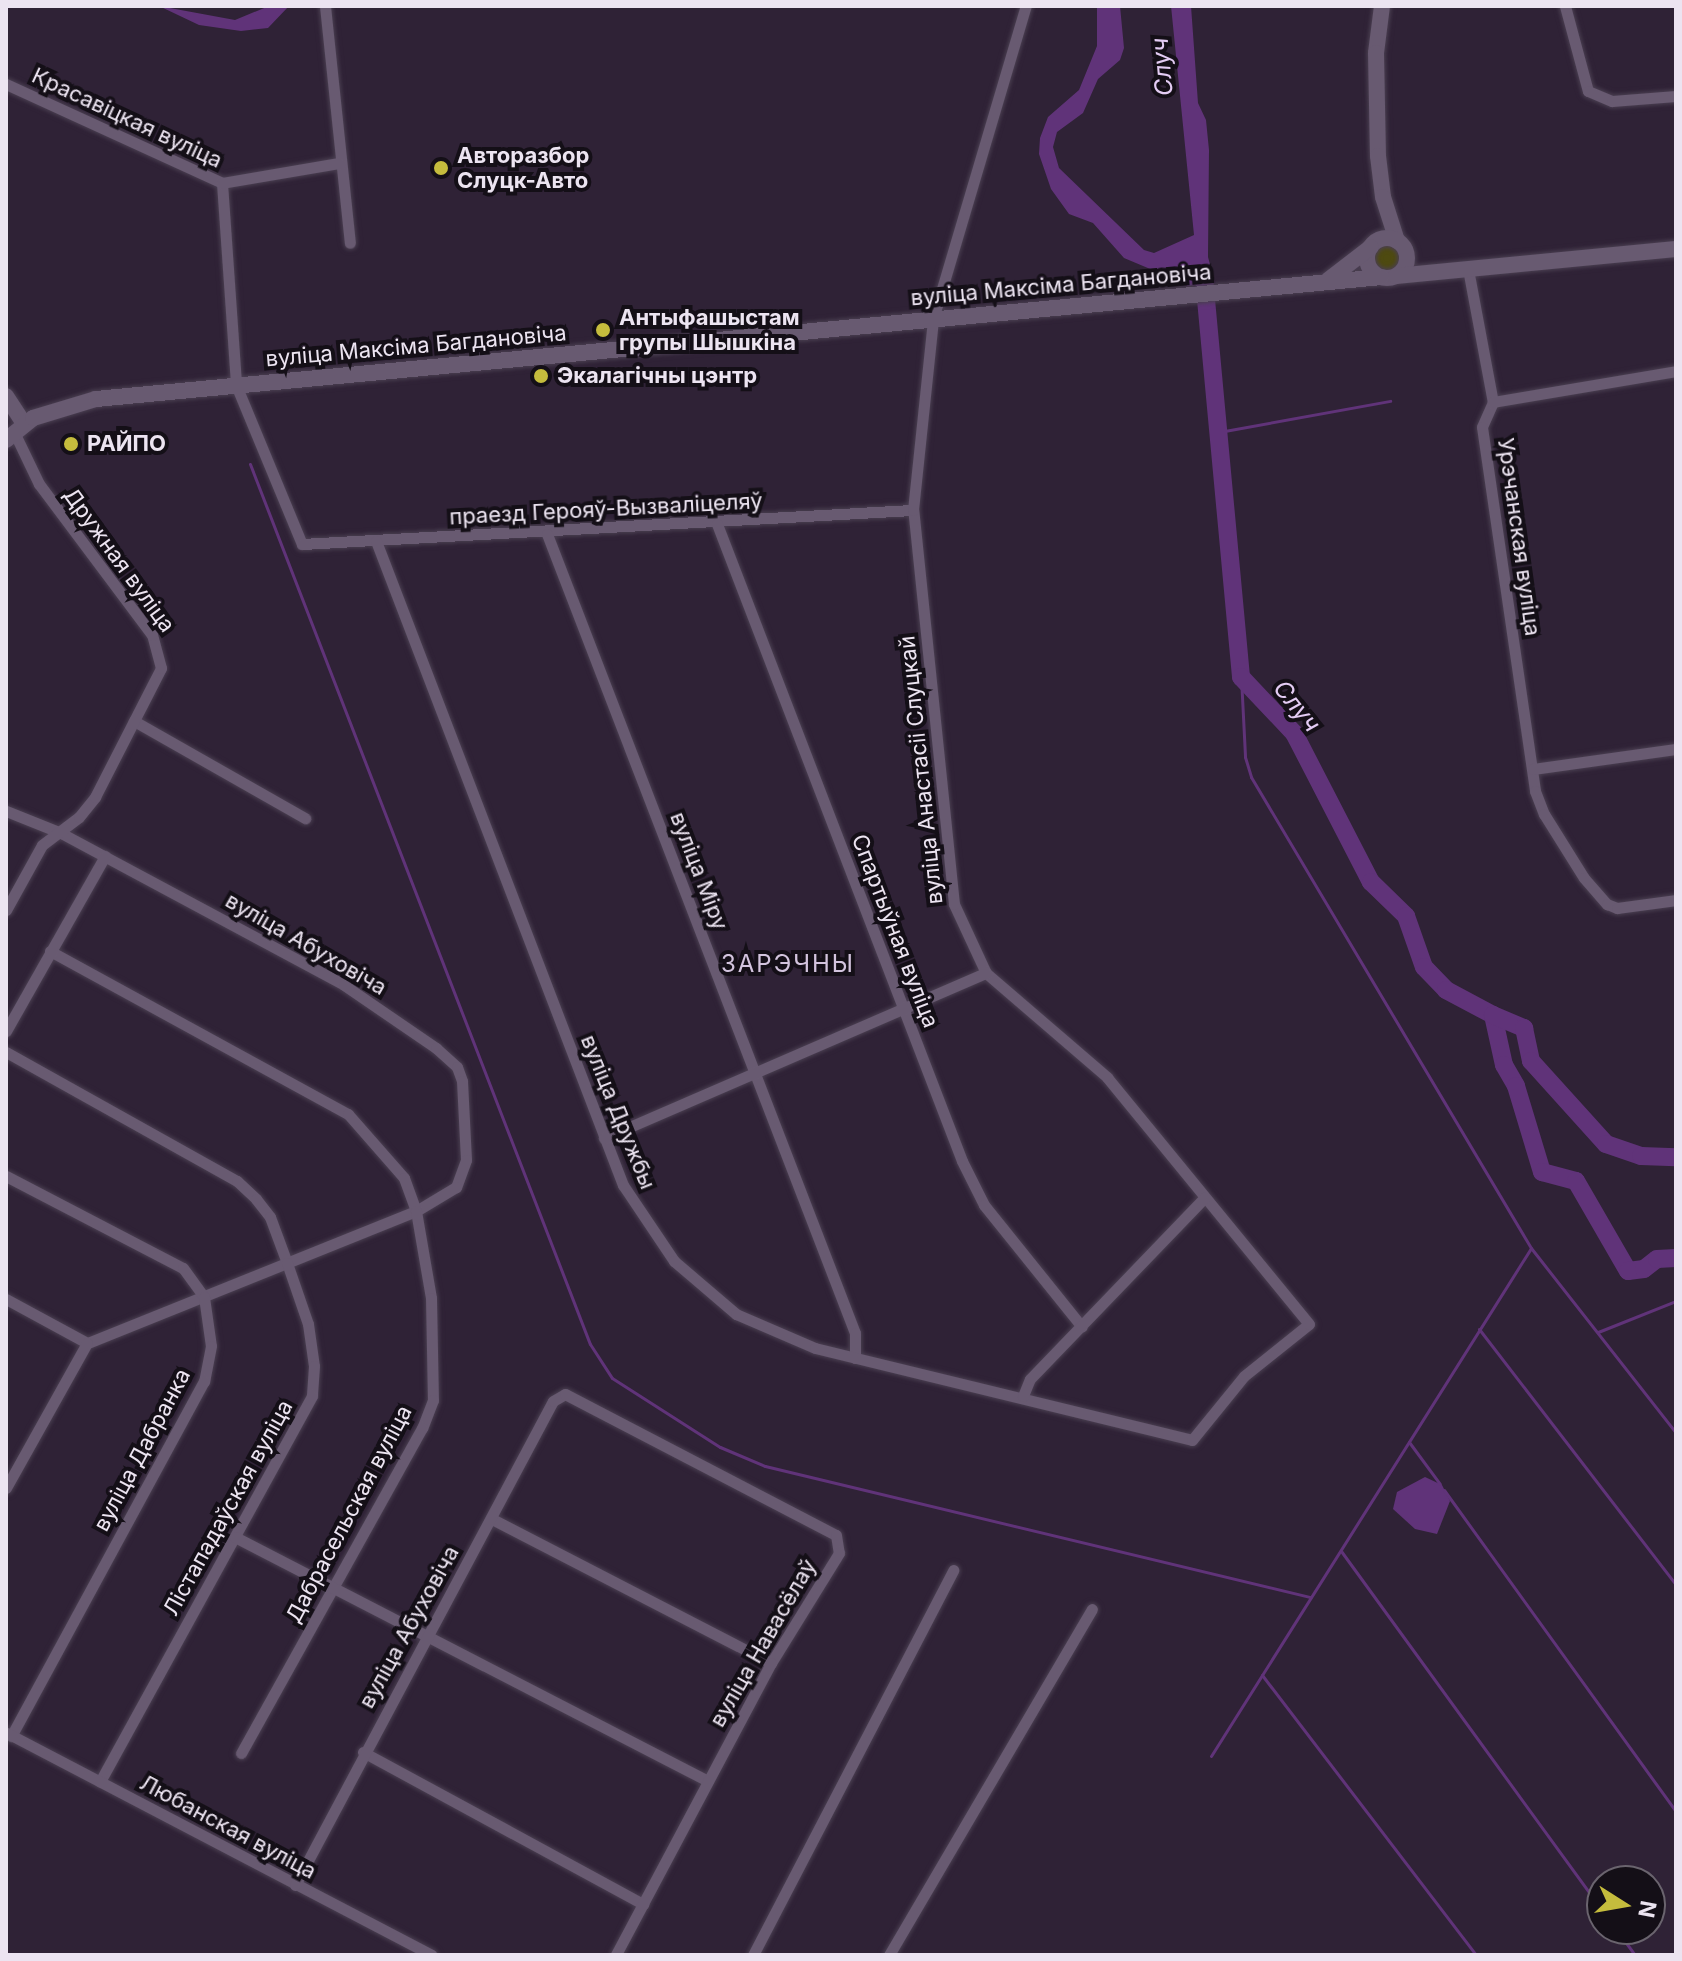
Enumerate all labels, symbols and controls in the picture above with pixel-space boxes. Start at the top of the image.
water label: Случ [1145,37,1179,97]
street label: Красавіцкая вуліца [28,62,226,174]
place label: Авторазбор Слуцк-Авто [457,142,589,194]
marker: Авторазбор Слуцк-Авто [432,159,450,177]
street label: вуліца Максіма Багдановіча [910,259,1212,311]
place label: Антыфашыстам групы Шышкіна [619,304,800,356]
street label: вуліца Максіма Багдановіча [265,320,567,372]
marker: Антыфашыстам групы Шышкіна [594,321,612,339]
place label: Экалагічны цэнтр [557,363,757,389]
marker: Экалагічны цэнтр [532,367,550,385]
place label: РАЙПО [87,431,166,457]
marker: РАЙПО [62,435,80,453]
street label: Урэчанская вуліца [1492,436,1546,638]
street label: Дружная вуліца [58,483,180,637]
street label: праезд Герояў-Вызваліцеляў [449,488,763,530]
street label: вуліца Анастасіі Слуцкай [894,634,948,906]
water label: Случ [1267,674,1327,738]
street label: вуліца Міру [664,808,734,934]
street label: Спартыўная вуліца [846,831,944,1031]
street label: вуліца Абуховіча [221,887,391,1001]
district label: ЗАРЭЧНЫ [721,950,855,978]
street label: вуліца Дружбы [575,1031,661,1193]
street label: вуліца Дабранка [88,1364,196,1536]
street label: Лістападаўская вуліца [158,1396,298,1620]
street label: Дабрасельская вуліца [280,1401,418,1627]
street label: вуліца Абуховіча [353,1541,465,1713]
street label: вуліца Навасёлаў [704,1554,822,1732]
street label: Любанская вуліца [135,1769,321,1885]
north arrow [1586,1865,1666,1945]
text: N [1633,1898,1662,1920]

